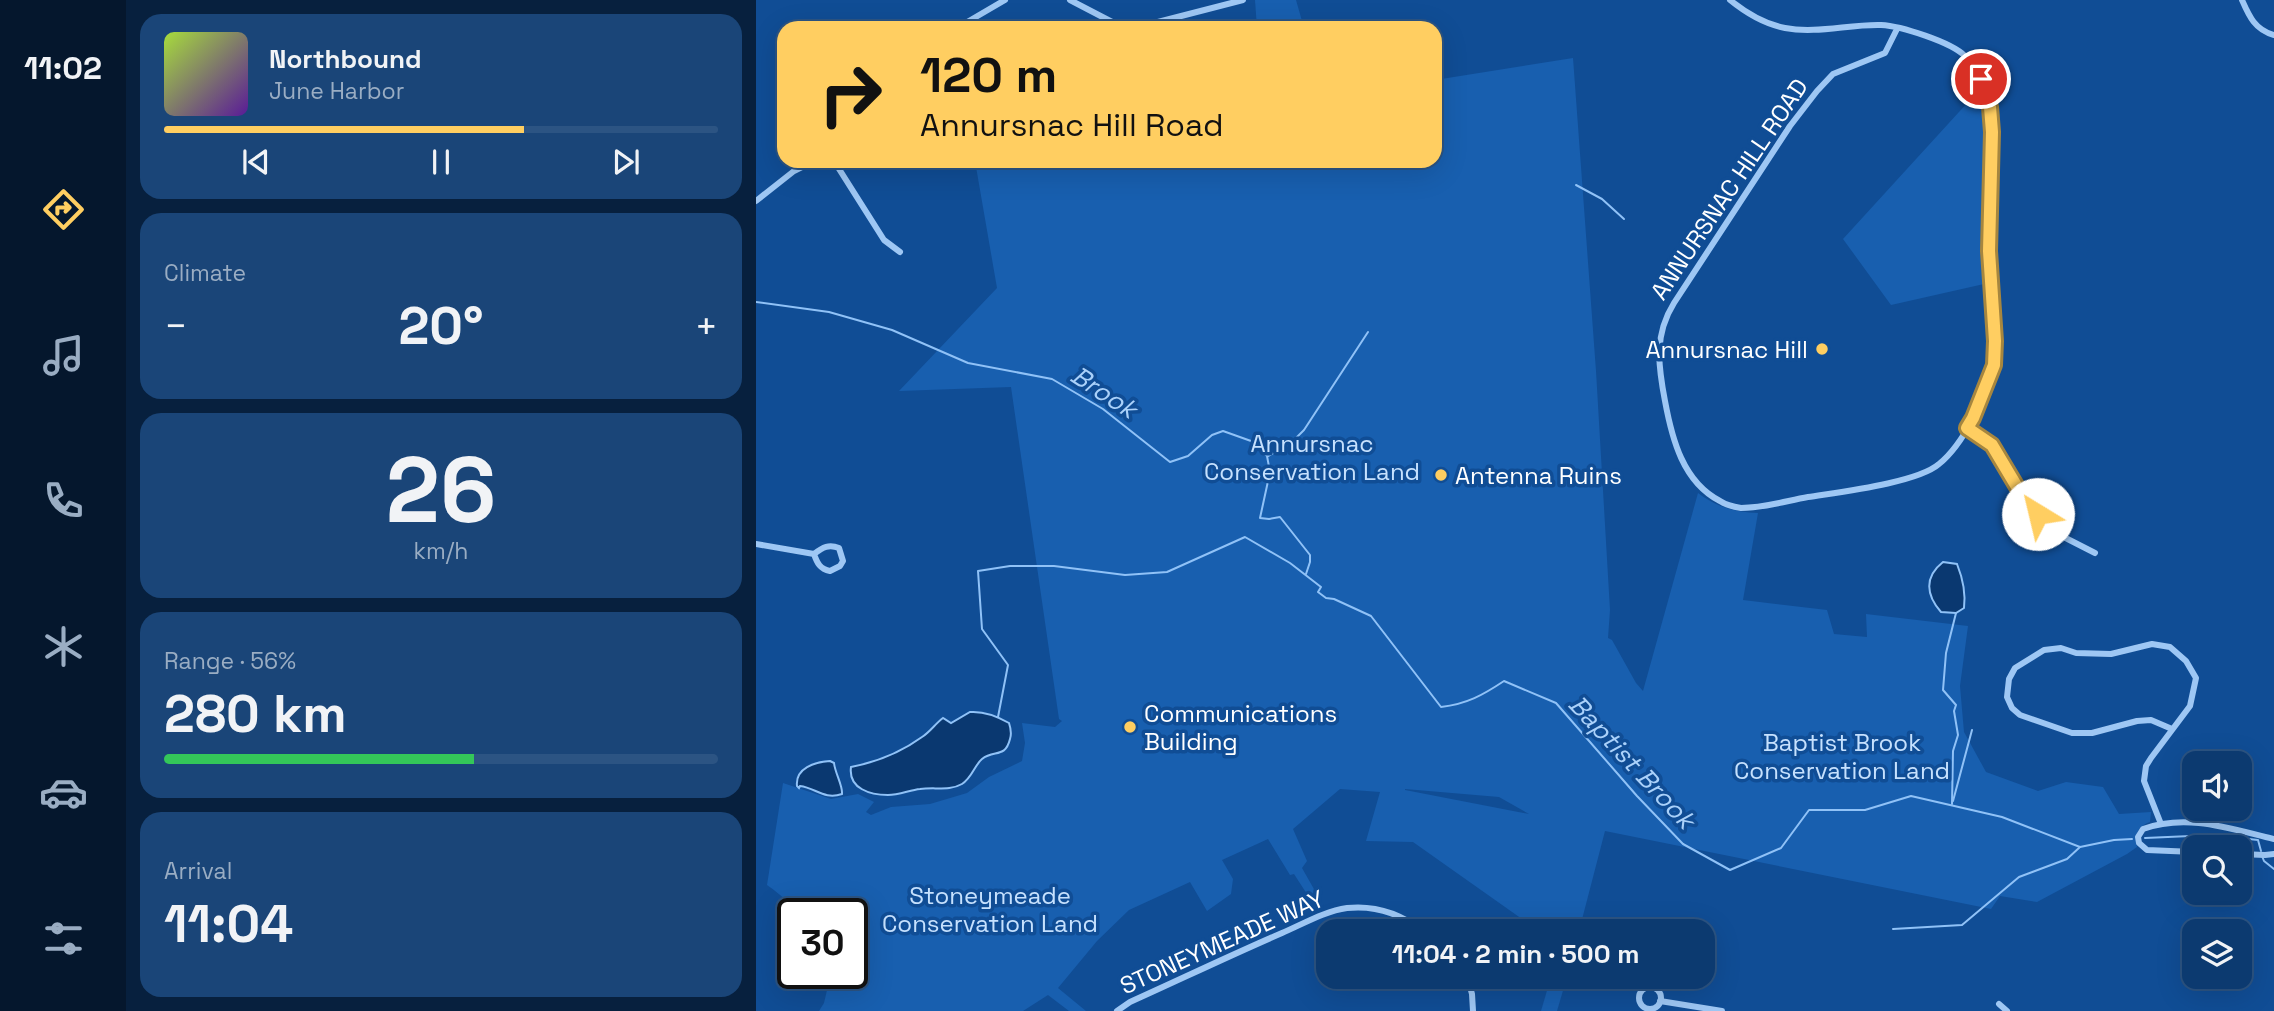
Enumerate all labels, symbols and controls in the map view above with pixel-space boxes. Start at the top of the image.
text: Northbound [269,42,422,76]
text: 120 m [920,44,1057,106]
text: 11:02 [24,48,102,88]
icon: right [805,49,896,140]
pin [1951,49,2011,109]
icon: arrive [1962,60,2000,98]
street label: ANNURSNAC HILL ROAD [1643,72,1815,306]
text: June Harbor [269,76,404,106]
text: Annursnac Hill Road [920,105,1224,145]
icon: previous [237,143,275,181]
icon: pause [422,143,460,181]
icon: next [607,143,645,181]
icon: directions [39,185,88,234]
text: Climate [164,258,246,288]
text: 20° [398,293,484,359]
text: − [164,302,188,350]
text: + [694,302,718,350]
icon: music [39,331,88,380]
place label: Annursnac Hill [1645,334,1808,365]
marker: Annursnac Hill [1814,341,1830,357]
water label: Brook [1064,358,1146,428]
park label: Annursnac Conservation Land [1204,428,1420,487]
text: 26 [386,432,496,549]
place label: Antenna Ruins [1455,460,1622,491]
marker: Antenna Ruins [1433,467,1449,483]
icon: phone [39,476,88,525]
position arrow [2001,477,2075,551]
text: km/h [414,536,468,566]
icon: climate [39,622,88,671]
text: Range · 56% [164,646,296,676]
text: 280 km [164,681,347,747]
water label: Baptist Brook [1561,688,1705,838]
place label: Communications Building [1144,698,1337,757]
marker: Communications Building [1122,719,1138,735]
park label: Baptist Brook Conservation Land [1734,727,1950,786]
map controls [2182,751,2252,989]
button: sound [2182,751,2252,821]
icon: car [39,768,88,817]
button: search [2182,835,2252,905]
text: Arrival [164,856,232,886]
park label: Stoneymeade Conservation Land [882,880,1098,939]
street label: STONEYMEADE WAY [1115,883,1329,1001]
text: 11:04 [164,891,293,957]
speed limit sign: 30 [777,898,868,989]
icon: filters [39,914,88,963]
button: layers [2182,919,2252,989]
text: 11:04 · 2 min · 500 m [1392,937,1639,971]

